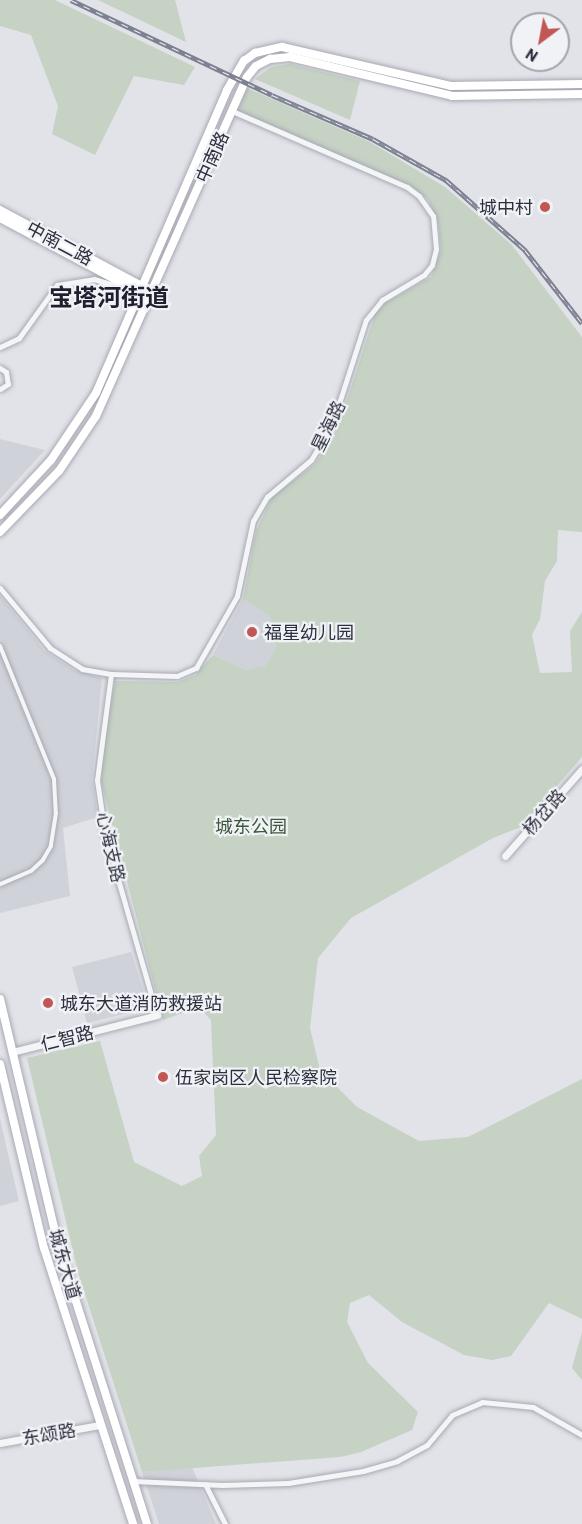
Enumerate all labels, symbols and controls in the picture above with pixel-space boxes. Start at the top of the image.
north arrow [510,12,570,72]
text: N [522,45,541,67]
street label: 中南路 [191,128,233,186]
place label: 城中村 [479,196,533,218]
marker: 城中村 [538,200,552,214]
street label: 中南二路 [23,217,97,269]
district label: 宝塔河街道 [49,283,169,311]
street label: 星海路 [306,397,350,455]
place label: 福星幼儿园 [264,621,354,643]
marker: 福星幼儿园 [245,625,259,639]
street label: 杨岔路 [518,785,570,839]
street label: 心海支路 [92,809,130,885]
park label: 城东公园 [215,815,287,837]
place label: 城东大道消防救援站 [60,992,222,1014]
marker: 城东大道消防救援站 [41,996,55,1010]
street label: 仁智路 [38,1021,96,1055]
place label: 伍家岗区人民检察院 [175,1066,337,1088]
marker: 伍家岗区人民检察院 [156,1070,170,1084]
street label: 城东大道 [45,1226,85,1302]
street label: 东颂路 [21,1419,77,1449]

